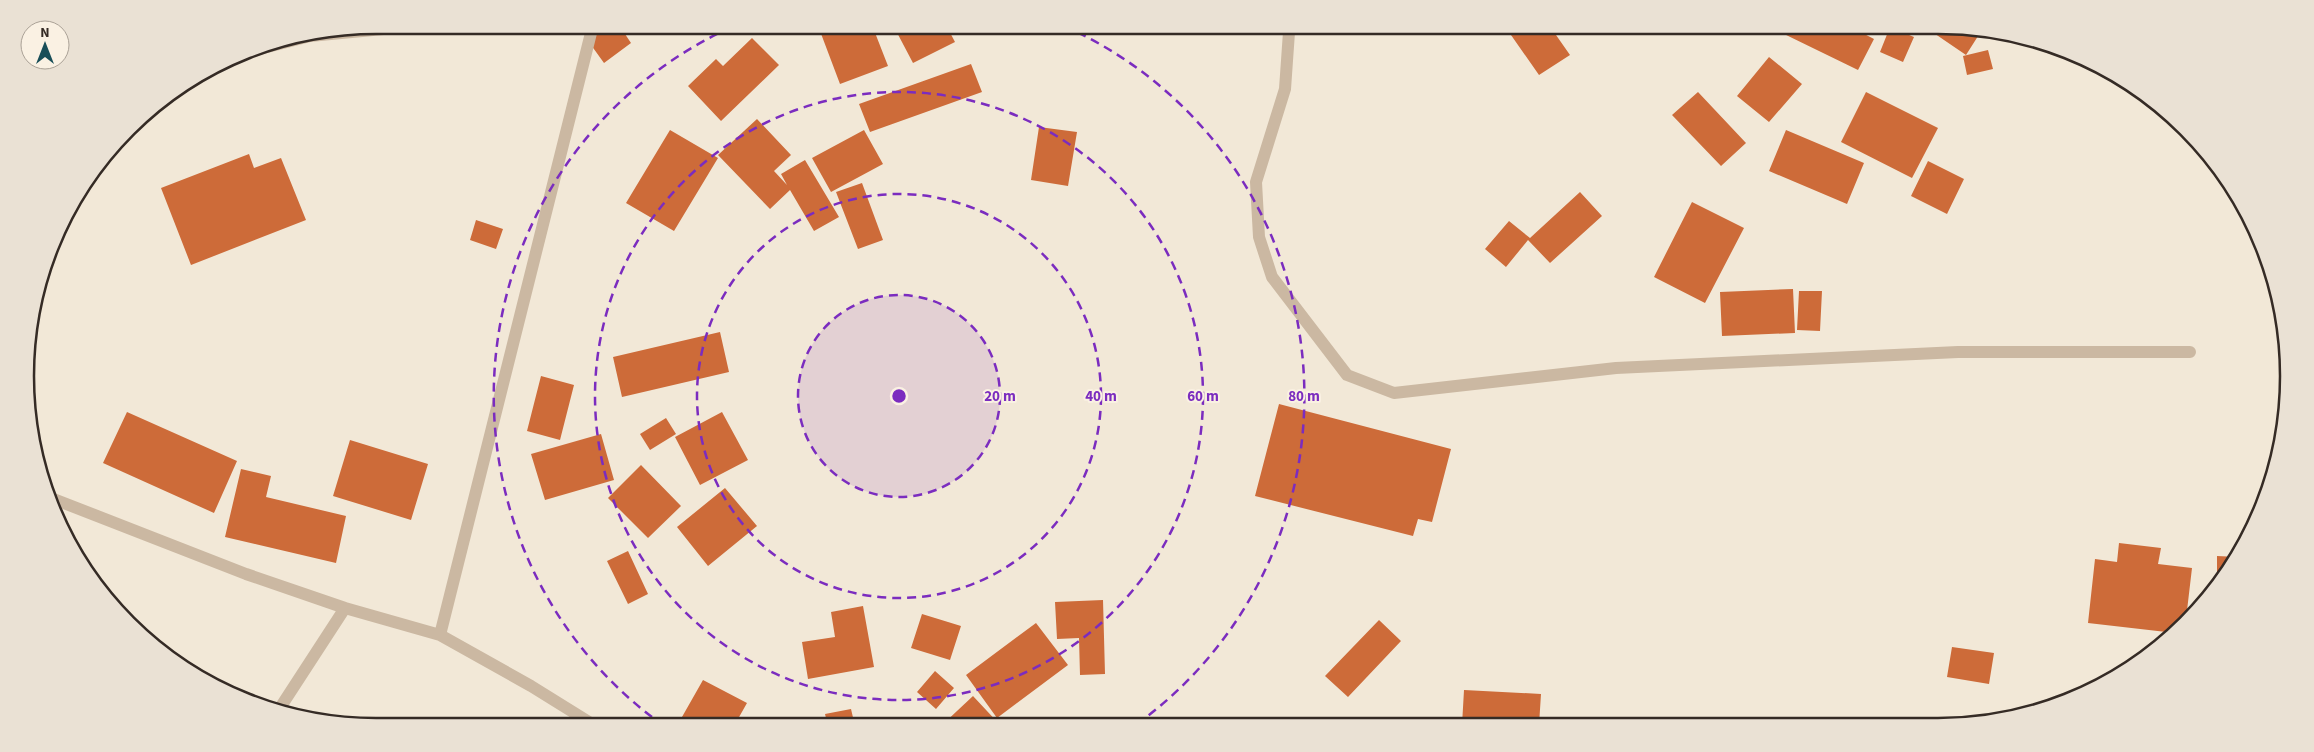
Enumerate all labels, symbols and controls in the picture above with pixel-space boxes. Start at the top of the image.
north arrow [20,20,70,70]
text: N [40,23,50,43]
text: 20 m [984,386,1016,407]
text: 40 m [1085,386,1117,407]
text: 60 m [1187,386,1219,407]
text: 80 m [1288,386,1320,407]
centre of rings [890,387,908,405]

